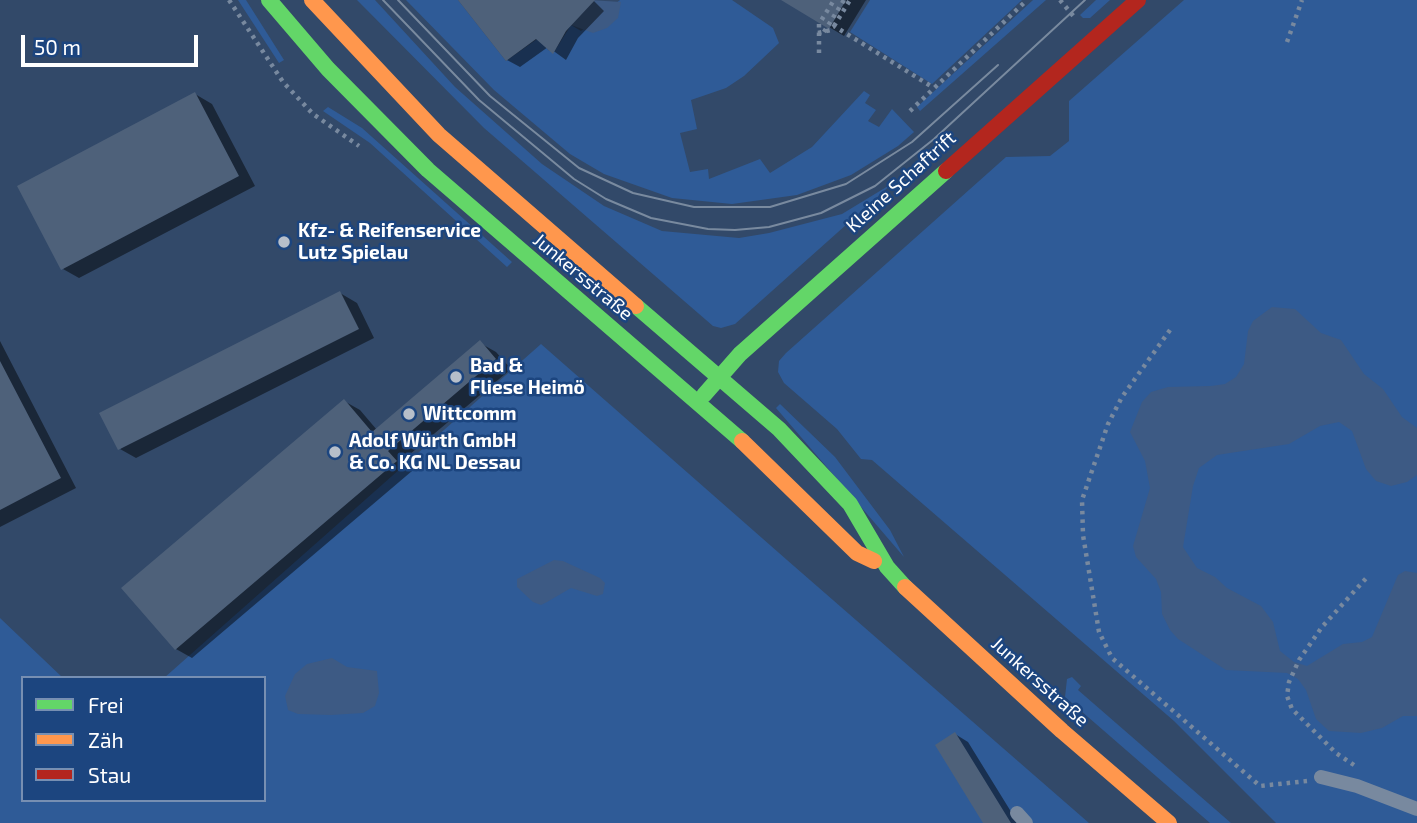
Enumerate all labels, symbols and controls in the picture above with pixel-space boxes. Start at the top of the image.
scale bar [24,21,201,65]
text: 50 m [34,34,81,59]
street label: Kleine Schaftrift [841,127,961,237]
place label: Kfz- & Reifenservice Lutz Spielau [298,220,481,264]
street label: Junkersstraße [529,229,637,325]
marker: Kfz- & Reifenservice Lutz Spielau [276,234,292,250]
place label: Bad & Fliese Heimö [470,355,585,399]
marker: Bad & Fliese Heimö [448,369,464,385]
place label: Wittcomm [423,403,517,425]
marker: Wittcomm [401,406,417,422]
place label: Adolf Würth GmbH & Co. KG NL Dessau [349,430,521,474]
marker: Adolf Würth GmbH & Co. KG NL Dessau [327,444,343,460]
street label: Junkersstraße [987,632,1093,732]
legend [21,676,266,802]
text: Frei [88,692,124,717]
text: Zäh [88,727,124,752]
text: Stau [88,762,131,787]

